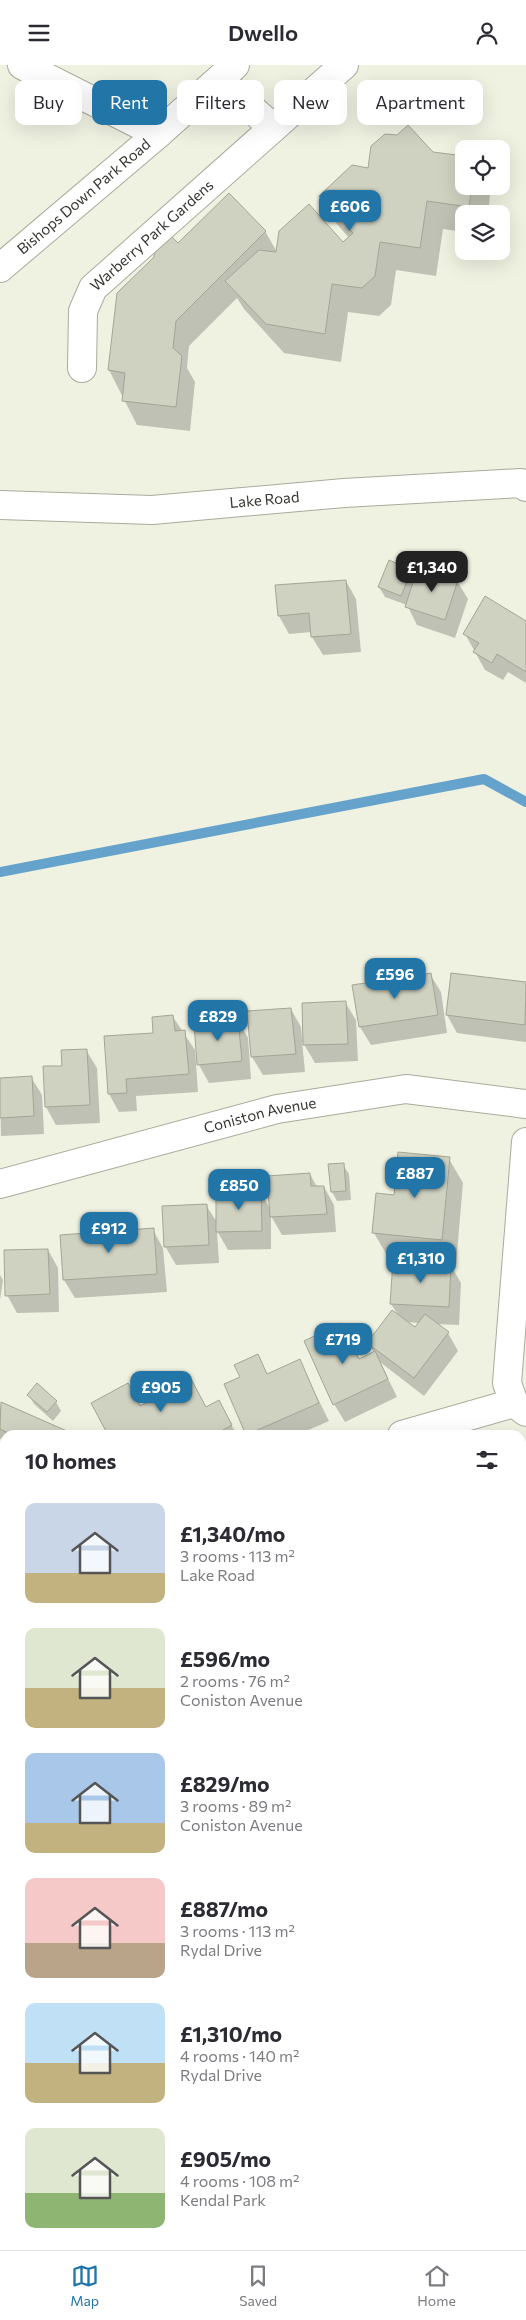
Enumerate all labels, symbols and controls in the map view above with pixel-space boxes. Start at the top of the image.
icon: menu [25,19,53,47]
text: Dwello [228,19,298,46]
icon: person [473,19,501,47]
chip: Buy [15,80,82,125]
chip: Rent [92,80,167,125]
chip: Filters [177,80,264,125]
chip: New [274,80,347,125]
chip: Apartment [357,80,483,125]
street label: Bishops Down Park Road [13,135,154,258]
map controls [455,140,510,260]
button: locate [455,140,510,195]
street label: Warberry Park Gardens [86,175,217,294]
pin: £606 [320,189,380,232]
text: £606 [330,196,370,215]
button: layers [455,205,510,260]
street label: Lake Road [229,487,300,511]
pin: £1,340 [391,551,473,593]
text: £1,340 [407,557,457,576]
pin: £596 [365,957,425,1000]
text: £596 [376,964,414,983]
pin: £829 [188,999,248,1042]
text: £829 [199,1006,237,1025]
street label: Coniston Avenue [201,1093,317,1136]
pin: £887 [385,1157,445,1199]
text: £887 [396,1163,434,1182]
pin: £850 [209,1169,269,1211]
text: £850 [219,1175,259,1194]
pin: £912 [79,1211,139,1254]
text: £912 [91,1218,127,1237]
pin: £1,310 [380,1241,462,1284]
text: £1,310 [397,1248,445,1267]
pin: £719 [313,1323,373,1365]
text: £719 [325,1329,361,1348]
pin: £905 [131,1371,191,1413]
text: £905 [141,1377,181,1396]
icon: filters [473,1446,501,1474]
text: 10 homes [25,1448,116,1473]
text: £1,340/mo [180,1521,285,1546]
icon: home [65,1523,125,1583]
text: 3 rooms · 113 m² [180,1546,295,1565]
text: Lake Road [180,1565,255,1584]
text: £596/mo [180,1646,270,1671]
icon: home [65,1648,125,1708]
text: 2 rooms · 76 m² [180,1671,290,1690]
text: Coniston Avenue [180,1690,303,1709]
text: £829/mo [180,1771,270,1796]
icon: home [65,1773,125,1833]
text: 3 rooms · 89 m² [180,1796,291,1815]
text: Coniston Avenue [180,1815,303,1834]
text: £887/mo [180,1896,268,1921]
icon: home [65,1898,125,1958]
text: 3 rooms · 113 m² [180,1921,295,1940]
text: Rydal Drive [180,1940,262,1959]
text: £1,310/mo [180,2021,282,2046]
icon: home [65,2023,125,2083]
text: 4 rooms · 140 m² [180,2046,299,2065]
text: Rydal Drive [180,2065,262,2084]
text: £905/mo [180,2146,271,2171]
icon: home [65,2148,125,2208]
text: 4 rooms · 108 m² [180,2171,300,2190]
text: Kendal Park [180,2190,266,2209]
tab: Map [70,2262,99,2309]
tab: Saved [239,2262,277,2309]
tab: Home [417,2262,456,2309]

